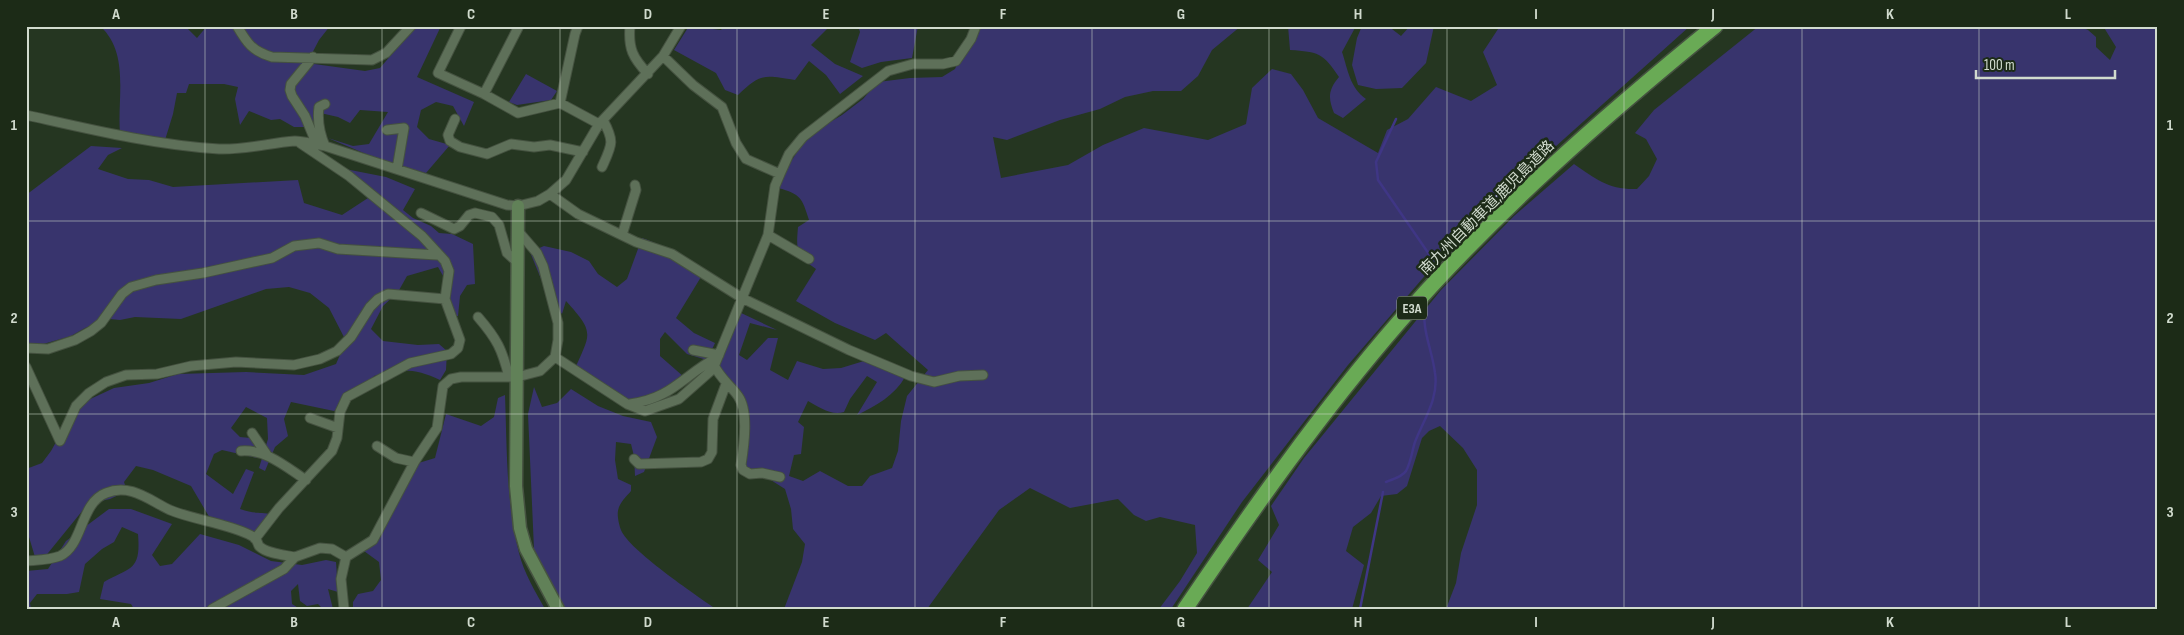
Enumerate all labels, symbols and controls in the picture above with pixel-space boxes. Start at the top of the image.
text: A [111,5,120,24]
text: B [290,5,298,24]
text: C [467,5,475,24]
text: D [644,5,652,24]
text: E [823,5,830,24]
text: F [1000,5,1007,24]
text: G [1177,5,1185,24]
text: H [1354,5,1362,24]
text: I [1534,5,1538,24]
text: J [1710,5,1715,24]
text: K [1886,5,1894,24]
text: L [2065,5,2072,24]
scale bar [1976,48,2115,80]
text: 100 m [1984,56,2015,75]
text: 1 [11,116,18,135]
text: 1 [2167,116,2174,135]
street label: 南九州自動車道;鹿児島道路 [1416,137,1558,279]
road number: E3A [1397,296,1427,320]
text: 2 [10,309,18,328]
text: 2 [2166,309,2174,328]
text: 3 [10,503,18,522]
text: 3 [2166,503,2174,522]
text: A [111,613,120,632]
text: B [290,613,298,632]
text: C [467,613,475,632]
text: D [644,613,652,632]
text: E [823,613,830,632]
text: F [1000,613,1007,632]
text: G [1177,613,1185,632]
text: H [1354,613,1362,632]
text: I [1534,613,1538,632]
text: J [1710,613,1715,632]
text: K [1886,613,1894,632]
text: L [2065,613,2072,632]

